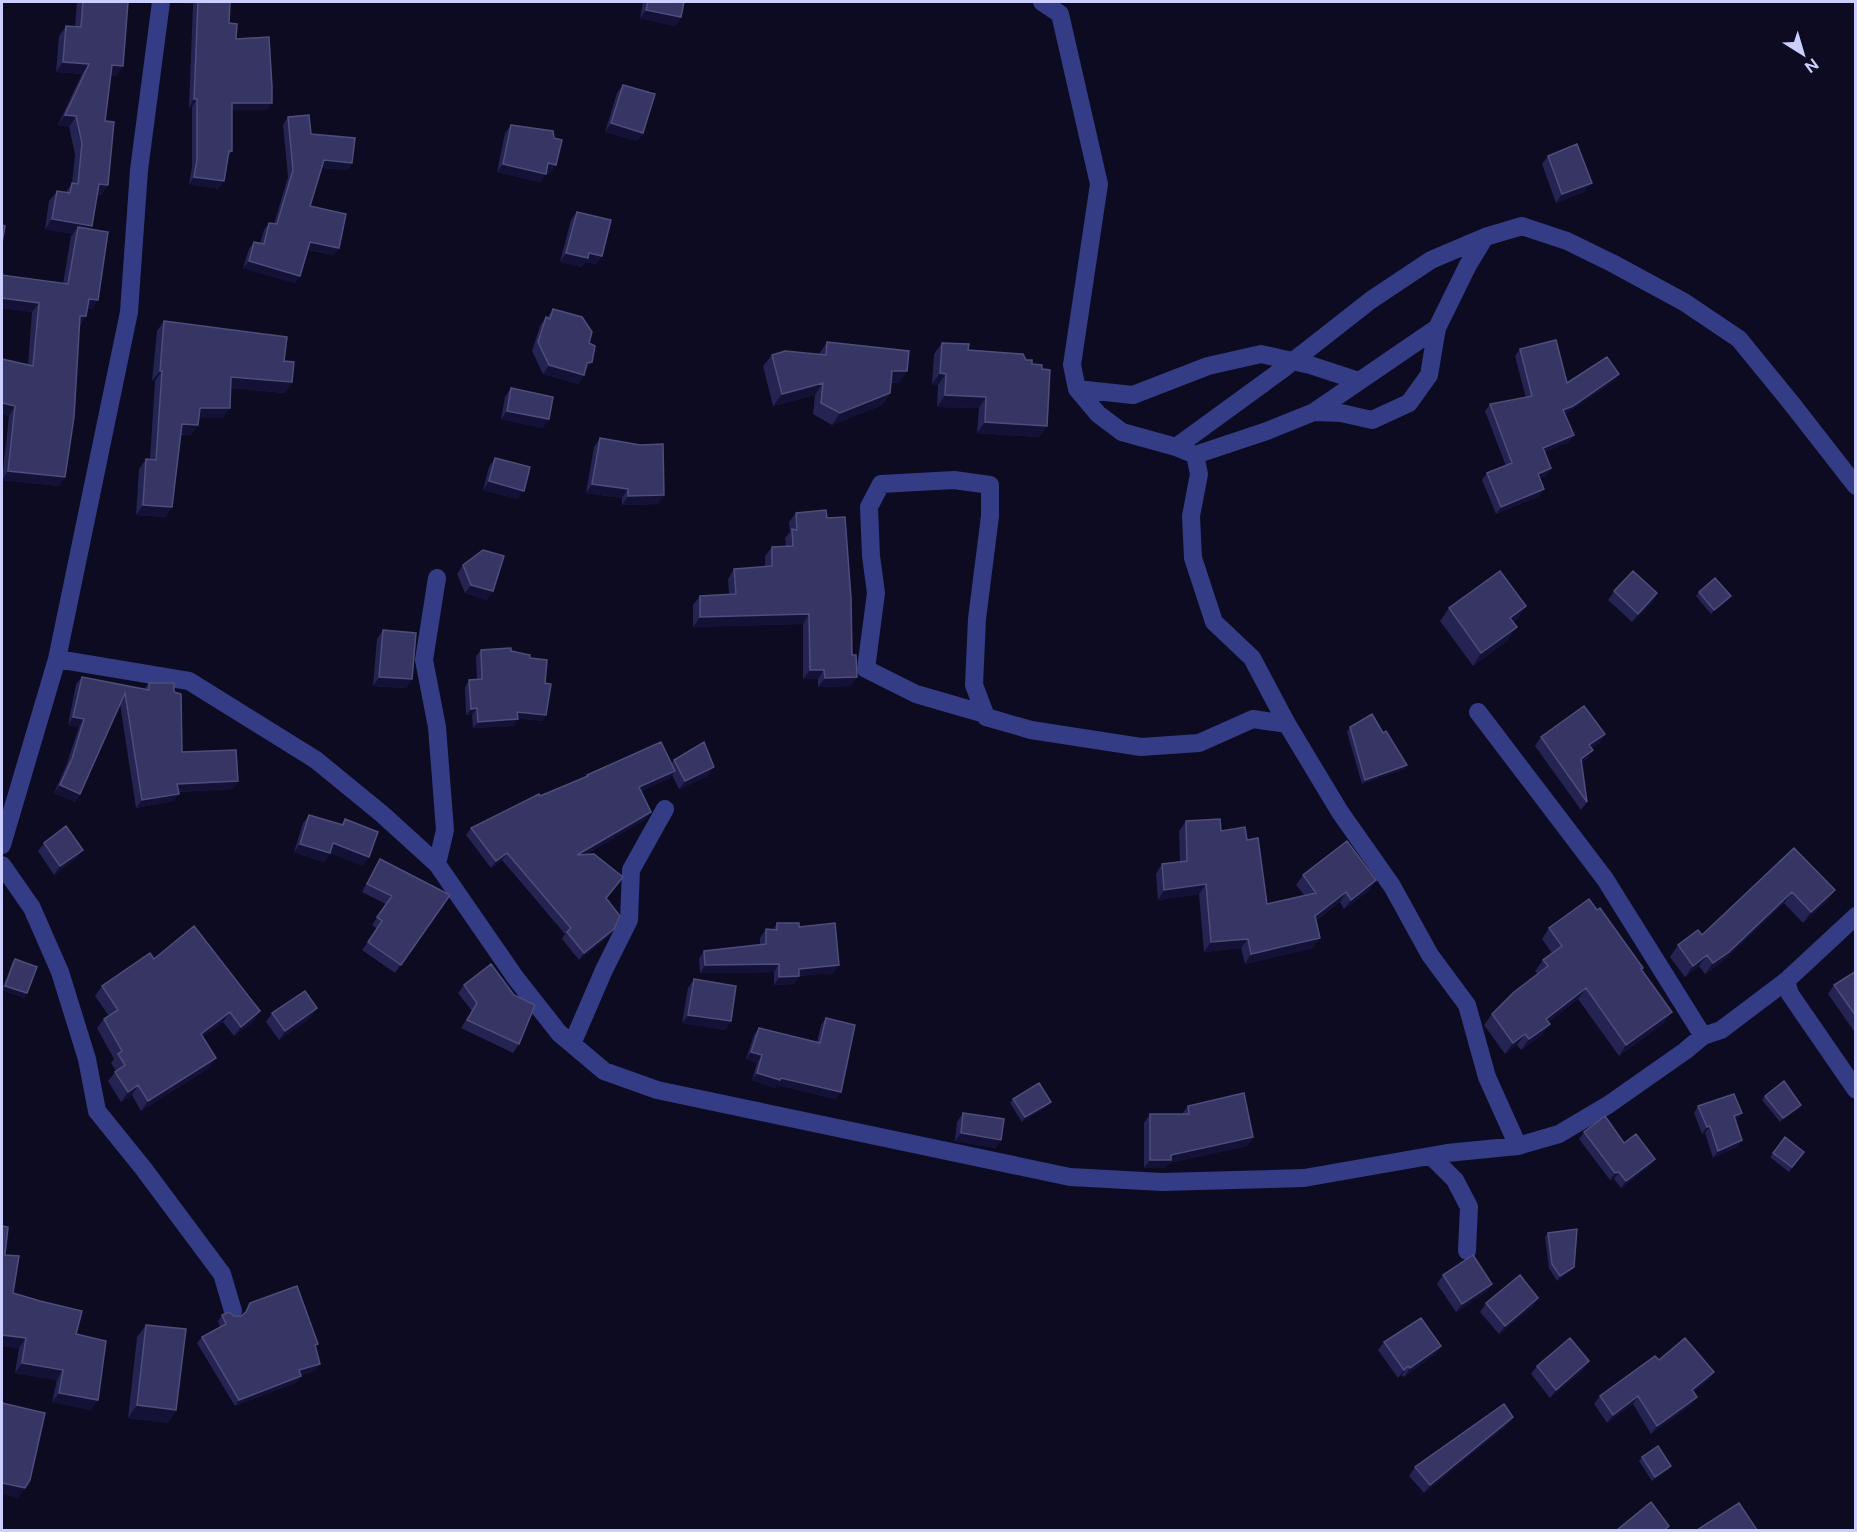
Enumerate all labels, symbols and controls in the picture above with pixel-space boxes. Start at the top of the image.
north arrow [1773,24,1833,84]
text: N [1801,54,1822,77]

